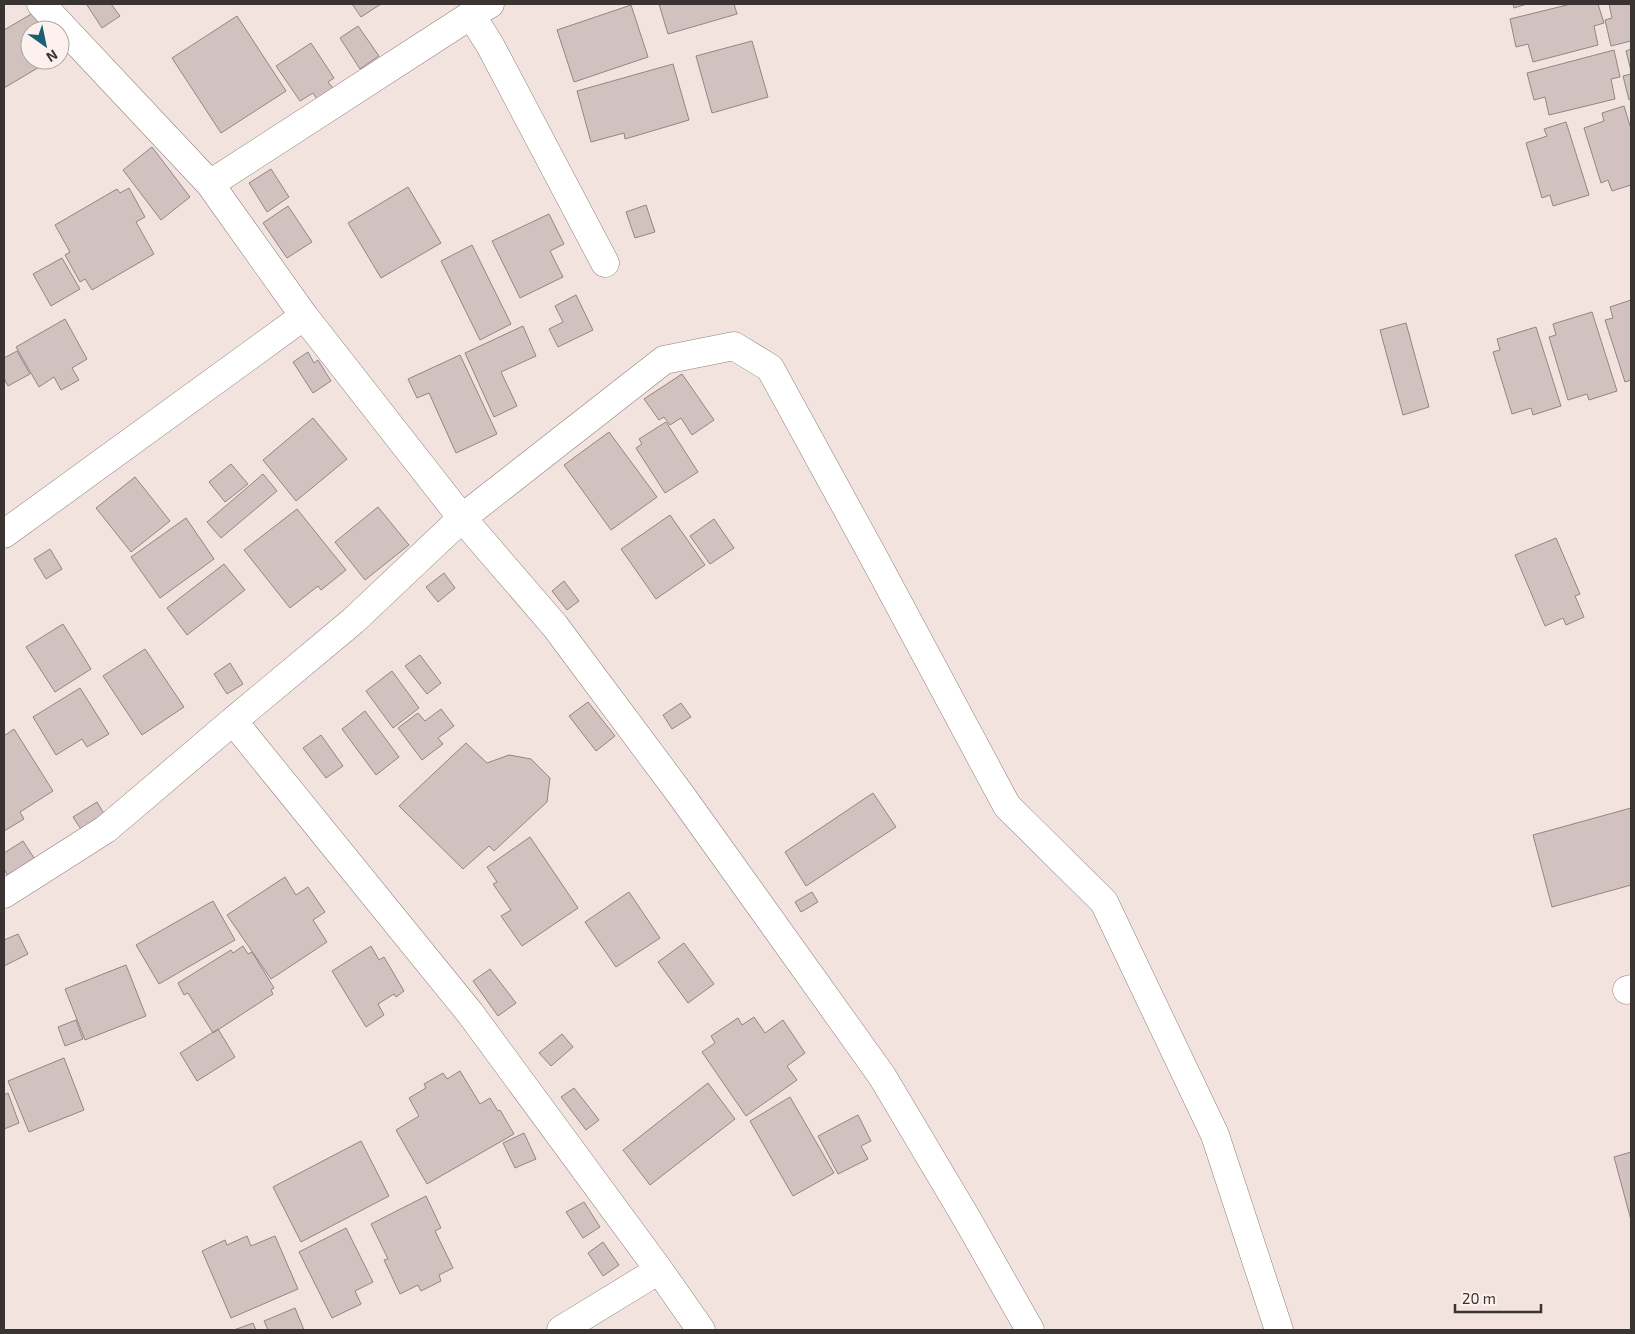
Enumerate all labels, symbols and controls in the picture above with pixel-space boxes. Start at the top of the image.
north arrow [20,20,70,70]
text: N [43,46,61,66]
scale bar [1455,1282,1541,1314]
text: 20 m [1462,1289,1496,1307]

